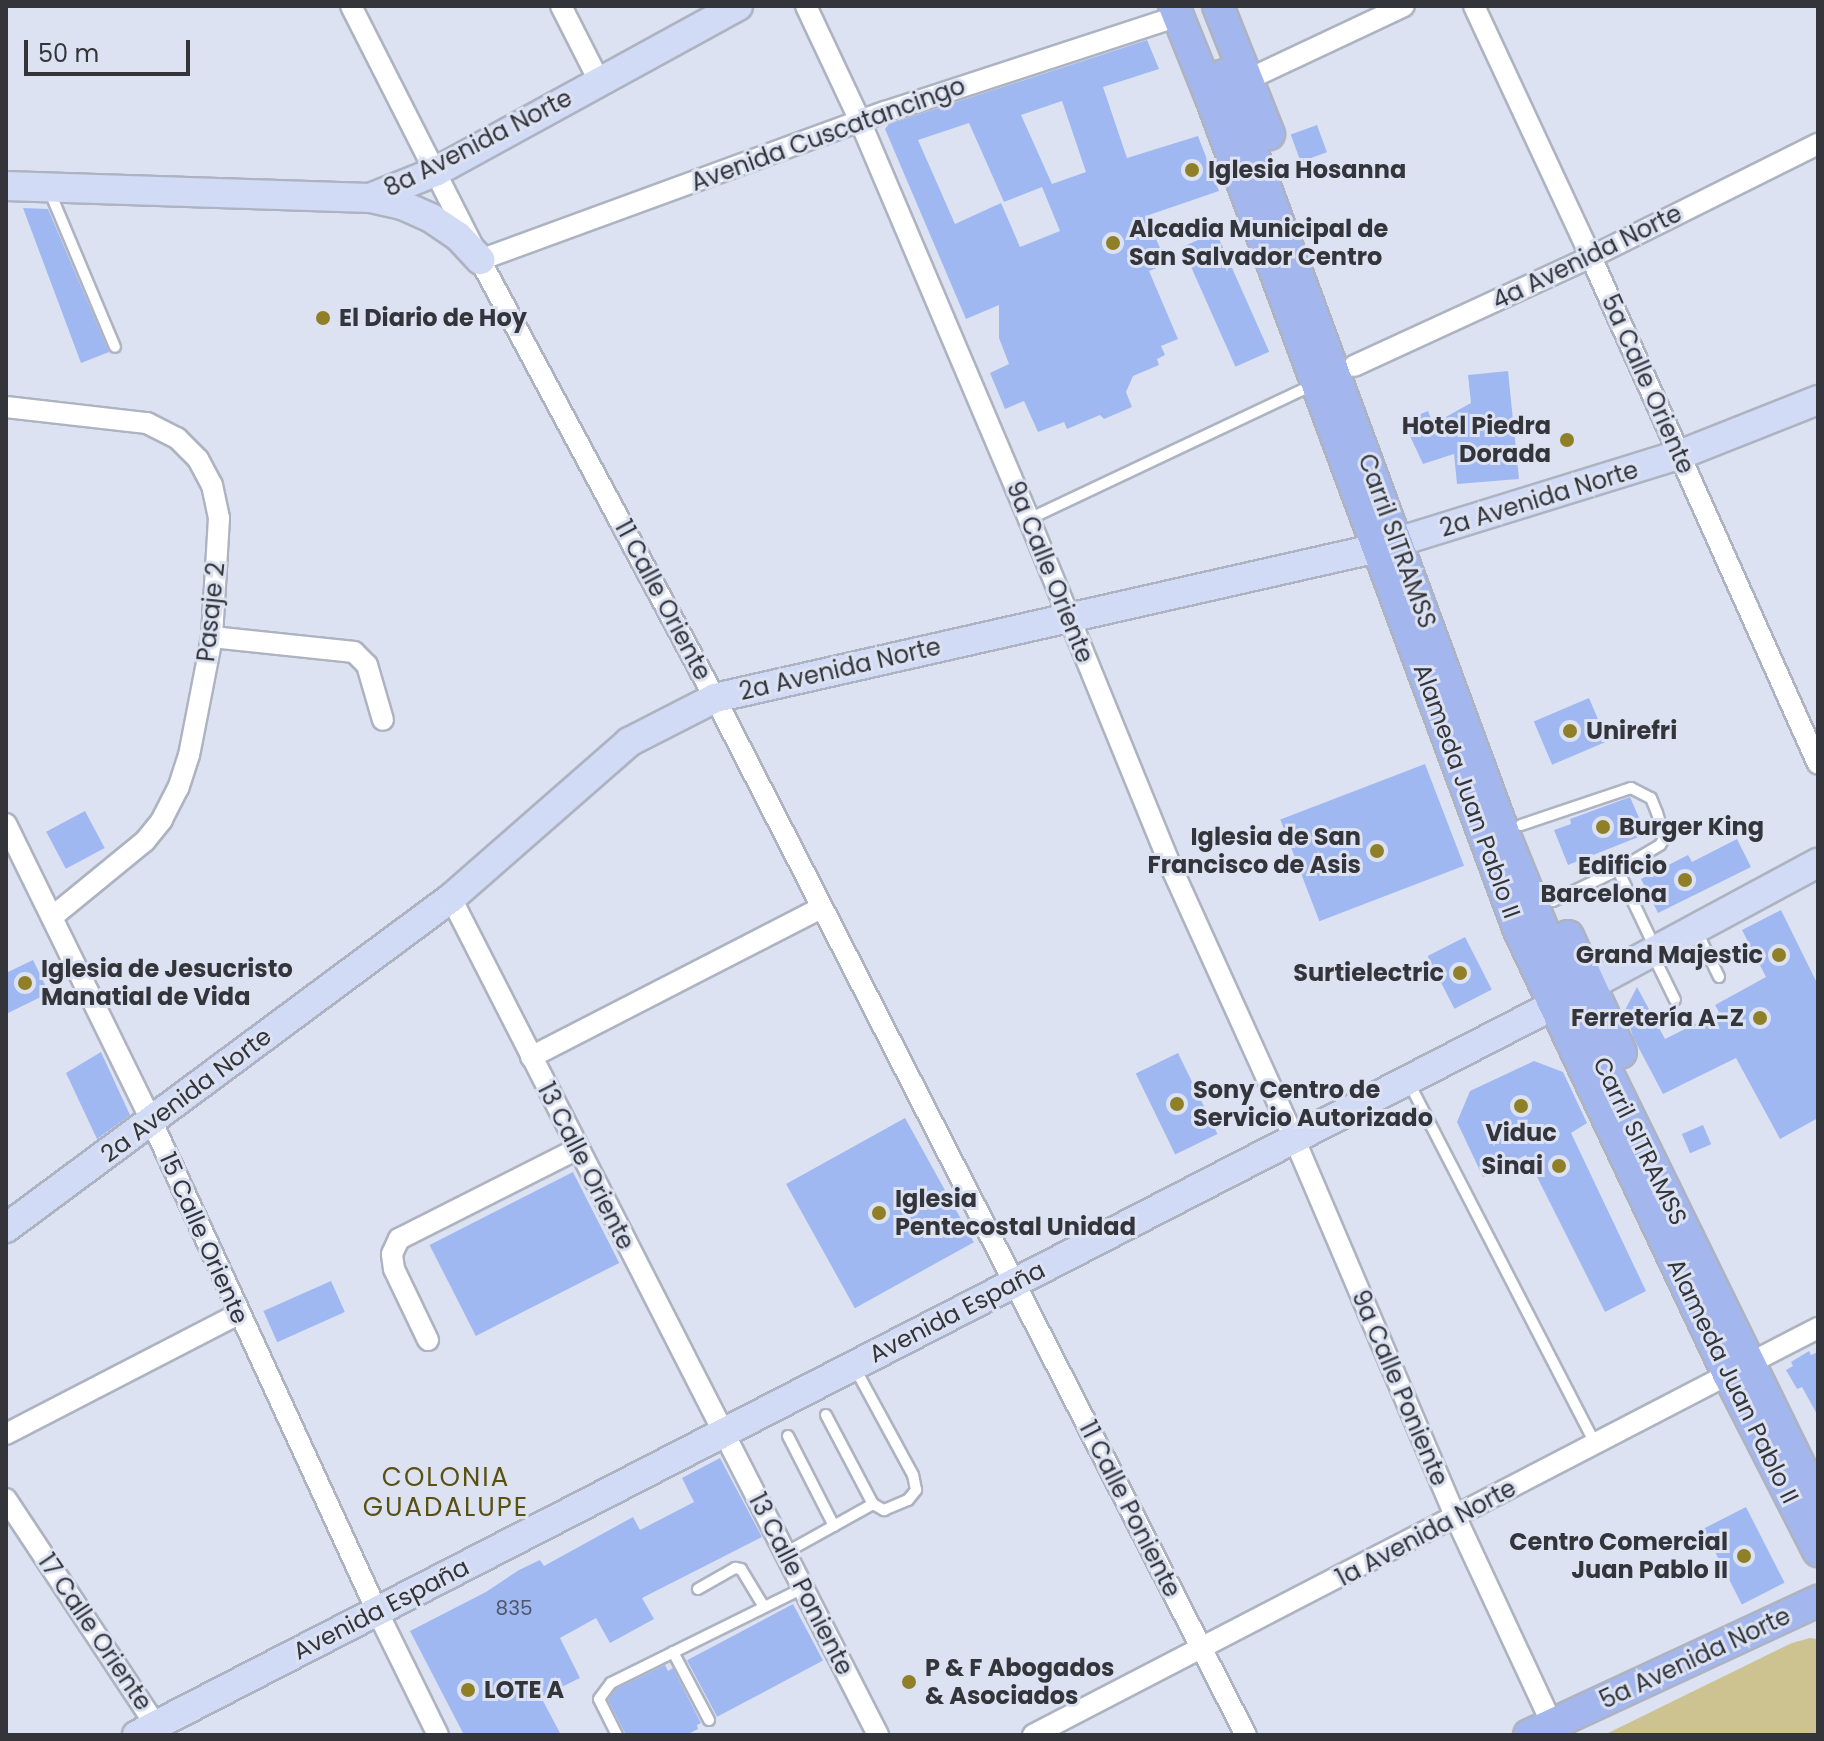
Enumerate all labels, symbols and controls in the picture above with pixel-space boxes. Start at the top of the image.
scale bar [28,24,194,74]
text: 50 m [38,37,99,70]
street label: Avenida Cuscatancingo [687,71,969,197]
street label: 8a Avenida Norte [379,83,577,203]
place label: Iglesia Hosanna [1208,156,1406,184]
marker: Iglesia Hosanna [1183,161,1201,179]
street label: 4a Avenida Norte [1488,199,1686,315]
place label: Alcadia Municipal de San Salvador Centro [1129,215,1388,271]
marker: Alcadia Municipal de San Salvador Centro [1104,234,1122,252]
street label: 5a Calle Oriente [1596,290,1700,478]
place label: El Diario de Hoy [339,304,527,332]
marker: El Diario de Hoy [314,309,332,327]
place label: Hotel Piedra Dorada [1402,412,1551,468]
marker: Hotel Piedra Dorada [1558,431,1576,449]
street label: Carril SITRAMSS [1352,450,1442,632]
street label: 2a Avenida Norte [1436,455,1642,543]
street label: 9a Calle Oriente [1000,477,1100,667]
street label: 11 Calle Oriente [609,515,717,685]
street label: Pasaje 2 [191,561,231,663]
street label: 2a Avenida Norte [736,632,944,706]
street label: Alameda Juan Pablo II [1408,660,1526,922]
place label: Unirefri [1586,717,1677,745]
marker: Unirefri [1561,722,1579,740]
place label: Burger King [1619,813,1764,841]
marker: Burger King [1594,818,1612,836]
place label: Iglesia de San Francisco de Asis [1148,823,1361,879]
marker: Iglesia de San Francisco de Asis [1368,842,1386,860]
place label: Edificio Barcelona [1540,852,1667,908]
marker: Edificio Barcelona [1674,869,1696,891]
place label: Grand Majestic [1576,941,1763,969]
marker: Grand Majestic [1770,946,1788,964]
place label: Iglesia de Jesucristo Manatial de Vida [41,955,293,1011]
place label: Surtielectric [1293,959,1444,987]
marker: Surtielectric [1451,964,1469,982]
marker: Iglesia de Jesucristo Manatial de Vida [16,974,34,992]
place label: Ferretería A-Z [1571,1004,1744,1032]
marker: Ferretería A-Z [1751,1009,1769,1027]
street label: 2a Avenida Norte [95,1022,277,1168]
street label: Carril SITRAMSS [1587,1052,1693,1230]
place label: Sony Centro de Servicio Autorizado [1193,1076,1433,1132]
street label: 13 Calle Oriente [531,1078,641,1254]
marker: Sony Centro de Servicio Autorizado [1168,1095,1186,1113]
marker: Viduc [1512,1097,1530,1115]
place label: Viduc [1485,1119,1557,1147]
street label: 15 Calle Oriente [153,1148,255,1328]
place label: Sinai [1482,1152,1543,1180]
marker: Sinai [1550,1157,1568,1175]
place label: Iglesia Pentecostal Unidad [895,1185,1136,1241]
marker: Iglesia Pentecostal Unidad [870,1204,888,1222]
street label: Alameda Juan Pablo II [1661,1254,1805,1508]
street label: Avenida España [864,1255,1050,1369]
street label: 9a Calle Poniente [1346,1286,1454,1490]
street label: 11 Calle Poniente [1073,1416,1187,1602]
district label: COLONIA GUADALUPE [363,1462,529,1524]
street label: 1a Avenida Norte [1331,1473,1521,1593]
street label: 13 Calle Poniente [743,1488,859,1680]
place label: Centro Comercial Juan Pablo II [1509,1528,1728,1584]
marker: Centro Comercial Juan Pablo II [1735,1547,1753,1565]
street label: 17 Calle Oriente [32,1548,158,1716]
street label: Avenida España [288,1552,474,1666]
house number: 835 [496,1596,532,1620]
street label: 5a Avenida Norte [1595,1601,1795,1715]
place label: P & F Abogados & Asociados [925,1654,1114,1710]
marker: P & F Abogados & Asociados [900,1673,918,1691]
place label: LOTE A [484,1676,564,1704]
marker: LOTE A [459,1681,477,1699]

